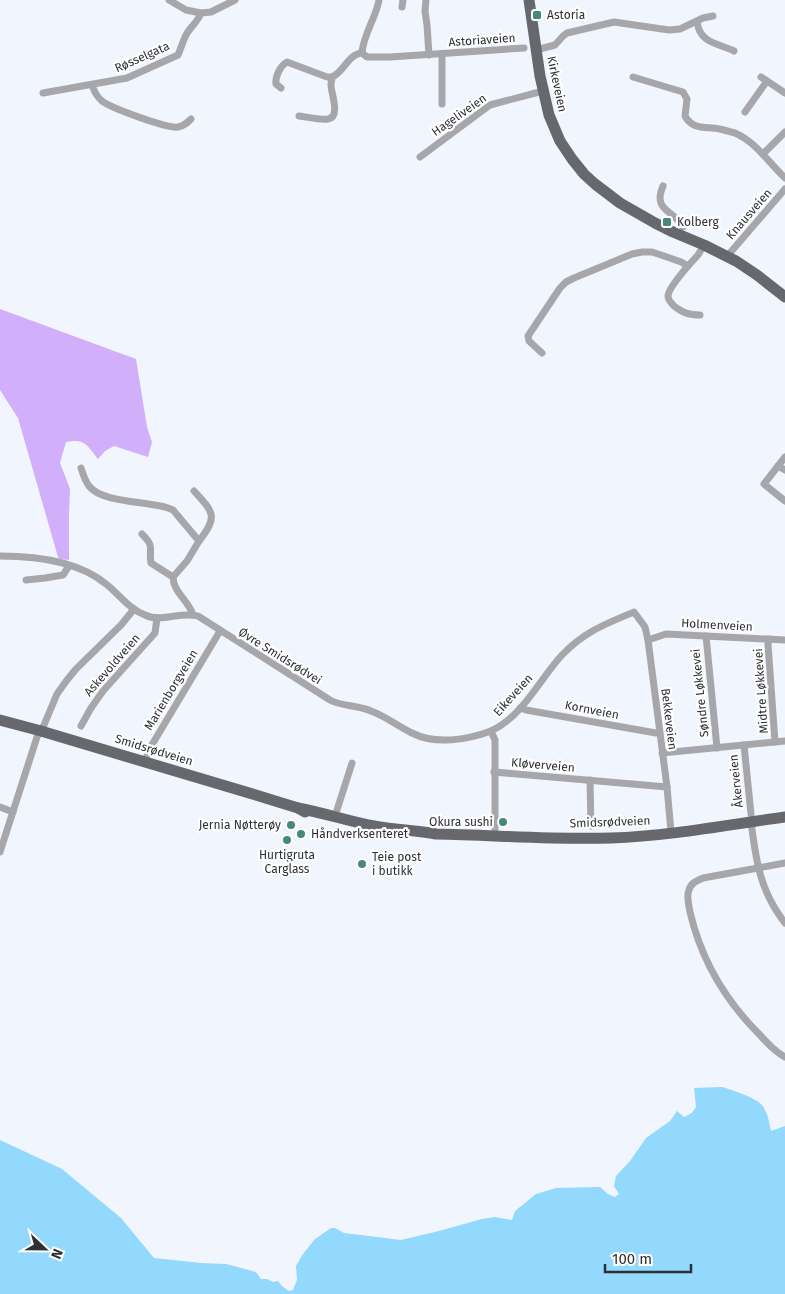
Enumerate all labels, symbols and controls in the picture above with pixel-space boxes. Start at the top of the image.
place label: Astoria [547,8,585,22]
marker: Astoria [531,9,543,21]
street label: Astoriaveien [448,31,516,49]
street label: Røsselgata [112,39,172,75]
street label: Kirkeveien [544,55,570,113]
street label: Hageliveien [429,91,489,139]
street label: Knausveien [723,186,775,242]
place label: Kolberg [677,215,720,229]
marker: Kolberg [661,216,673,228]
street label: Holmenveien [681,616,753,634]
street label: Øvre Smidsrødvei [236,625,324,687]
street label: Askevoldveien [81,631,143,699]
street label: Marienborgveien [141,647,201,733]
street label: Søndre Løkkevei [688,648,712,738]
street label: Midtre Løkkevei [751,648,771,734]
street label: Eikeveien [491,671,535,719]
street label: Bekkeveien [658,687,680,751]
street label: Kornveien [564,698,620,722]
street label: Smidsrødveien [113,731,195,769]
street label: Åkerveien [724,754,746,809]
street label: Kløverveien [511,755,575,775]
street label: Smidsrødveien [569,814,651,830]
place label: Okura sushi [429,815,493,829]
marker: Okura sushi [497,816,509,828]
place label: Jernia Nøtterøy [199,818,281,832]
marker: Jernia Nøtterøy [285,819,297,831]
place label: Håndverksenteret [311,827,409,841]
marker: Håndverksenteret [295,828,307,840]
marker: Hurtigruta Carglass [281,834,293,846]
place label: Hurtigruta Carglass [259,848,315,876]
place label: Teie post i butikk [372,850,422,878]
marker: Teie post i butikk [356,858,368,870]
north arrow [20,1224,70,1274]
scale bar [605,1242,691,1274]
text: N [47,1246,66,1261]
text: 100 m [612,1250,652,1268]

